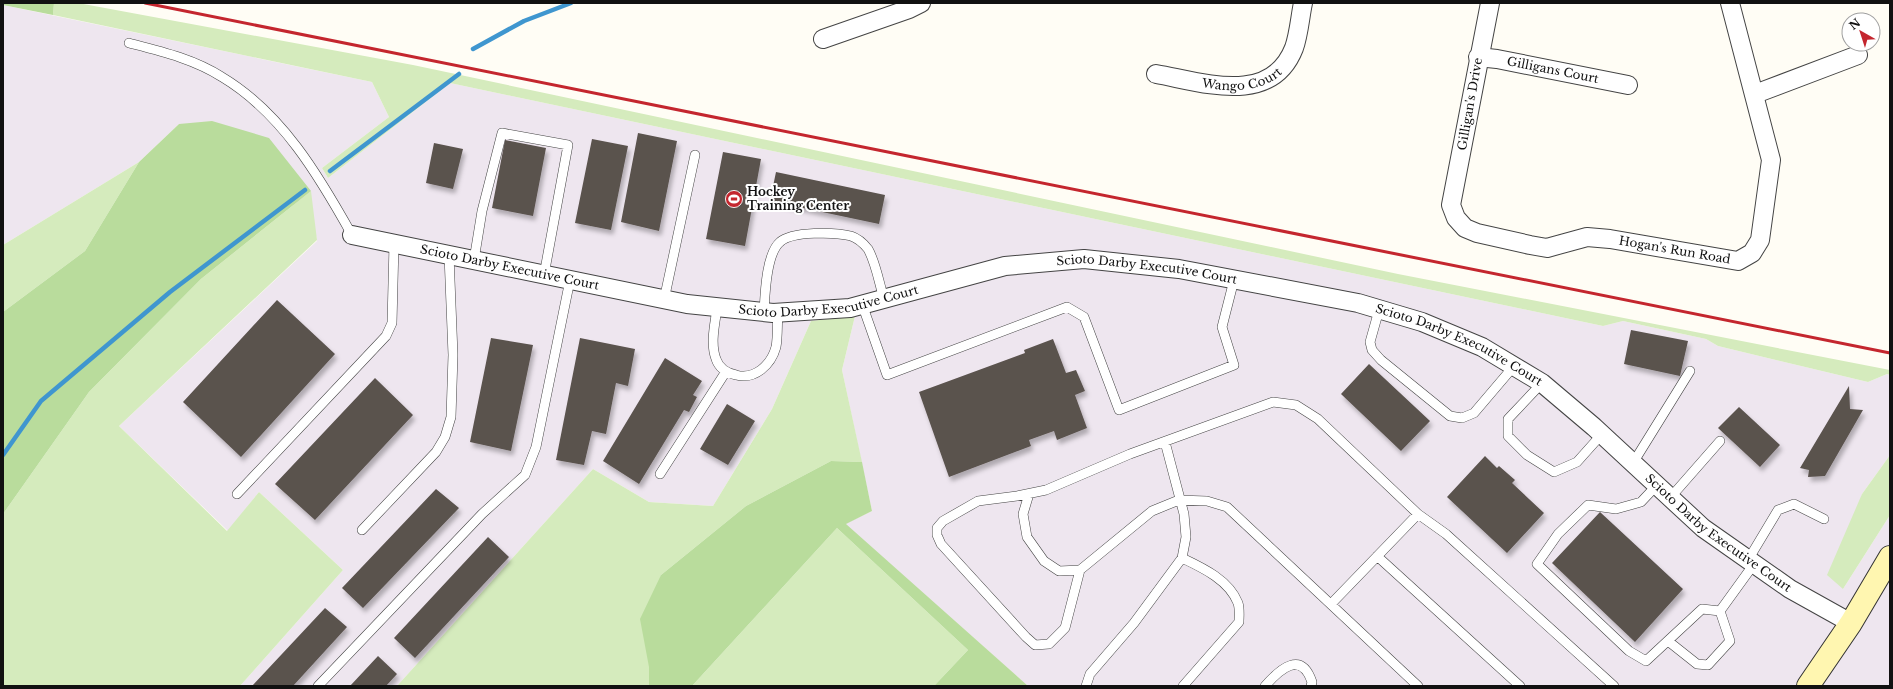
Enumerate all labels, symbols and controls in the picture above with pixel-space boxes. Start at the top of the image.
north arrow [1841,12,1881,52]
text: N [1846,15,1864,33]
street label: Gilligans Court [1506,53,1601,86]
street label: Gilligan's Drive [1454,56,1485,151]
street label: Wango Court [1200,64,1285,93]
place label: Hockey Training Center [747,184,849,213]
sports icon: Hockey Training Center [724,189,744,209]
street label: Hogan's Run Road [1618,233,1732,267]
street label: Scioto Darby Executive Court [419,241,601,293]
street label: Scioto Darby Executive Court [1056,251,1239,287]
street label: Scioto Darby Executive Court [738,282,920,320]
street label: Scioto Darby Executive Court [1374,301,1546,389]
street label: Scioto Darby Executive Court [1643,471,1795,595]

